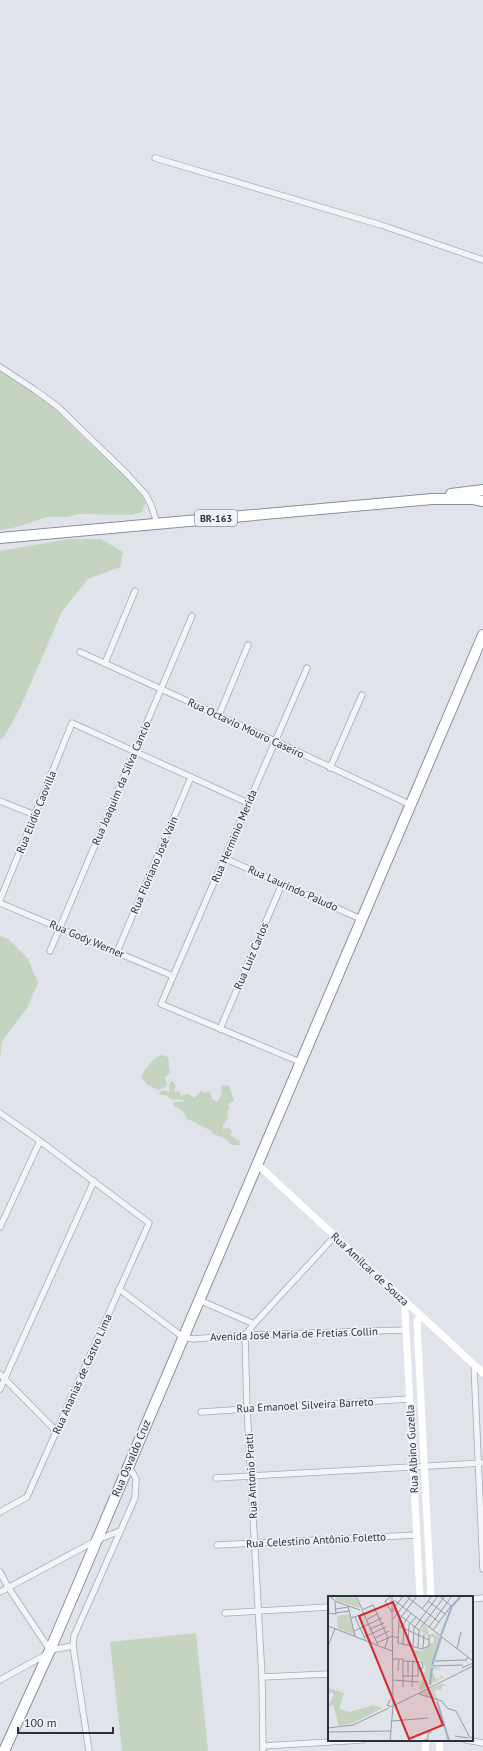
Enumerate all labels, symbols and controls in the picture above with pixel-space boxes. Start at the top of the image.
road number: BR-163 [195,510,237,526]
street label: Rua Octavio Mouro Caseiro [186,695,307,761]
street label: Rua Joaquim da Silva Cancio [89,719,154,847]
street label: Rua Elidio Caovilla [13,769,59,855]
street label: Rua Herminio Merida [208,787,260,885]
street label: Rua Floriano José Vain [127,814,181,916]
street label: Rua Laurindo Paludo [246,862,340,914]
street label: Rua Gody Werner [47,917,127,961]
street label: Rua Luiz Carlos [231,920,272,992]
street label: Rua Amílcar de Souza [328,1229,412,1309]
street label: Rua Ananias de Castro Lima [49,1312,115,1436]
street label: Avenida José Maria de Fretias Collin [210,1324,378,1344]
street label: Rua Emanoel Silveira Barreto [236,1394,374,1416]
street label: Rua Albino Guzella [403,1404,421,1494]
street label: Rua Osvaldo Cruz [108,1417,154,1499]
street label: Rua Antonio Pratti [242,1433,260,1519]
street label: Rua Celestino Antônio Foletto [246,1529,386,1551]
inset map [328,1596,473,1741]
scale bar [18,1709,113,1735]
text: 100 m [24,1715,57,1730]

